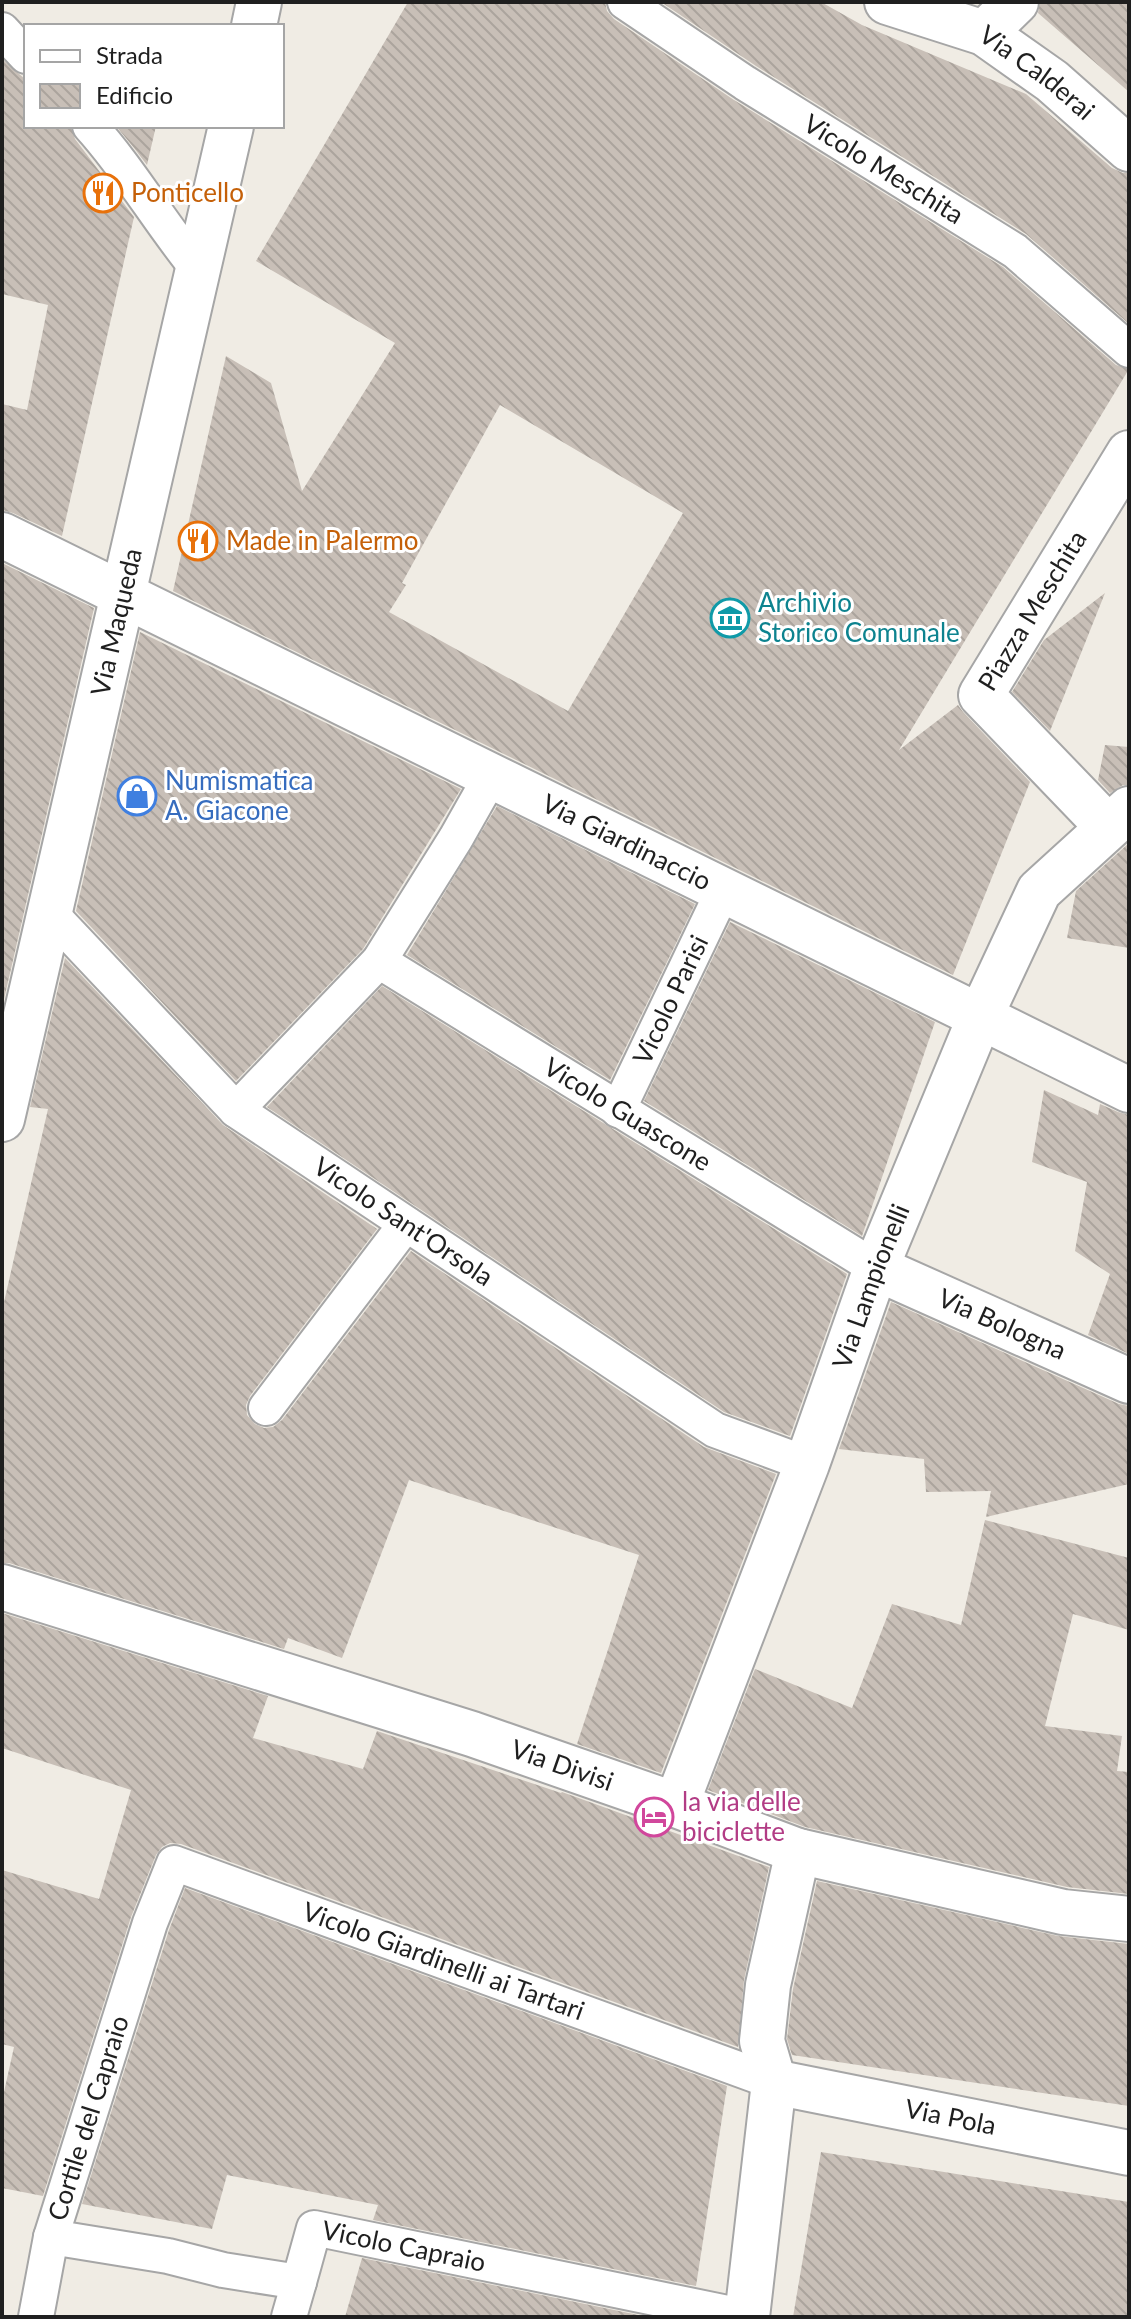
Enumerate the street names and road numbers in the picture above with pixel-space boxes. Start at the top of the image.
street label: Via Calderai [974,18,1102,126]
street label: Vicolo Meschita [798,107,970,230]
street label: Piazza Meschita [971,524,1093,696]
street label: Via Maqueda [83,545,148,699]
street label: Via Giardinaccio [537,787,717,897]
street label: Vicolo Parisi [625,930,714,1069]
street label: Vicolo Guascone [538,1050,718,1177]
street label: Vicolo Sant'Orsola [308,1149,500,1292]
street label: Via Lampionelli [825,1199,916,1373]
street label: Via Bologna [934,1281,1071,1366]
street label: Via Divisi [507,1732,618,1797]
street label: Vicolo Giardinelli ai Tartari [298,1894,589,2026]
street label: Cortile del Capraio [40,2011,135,2224]
street label: Via Pola [902,2092,999,2141]
street label: Vicolo Capraio [319,2213,489,2278]

